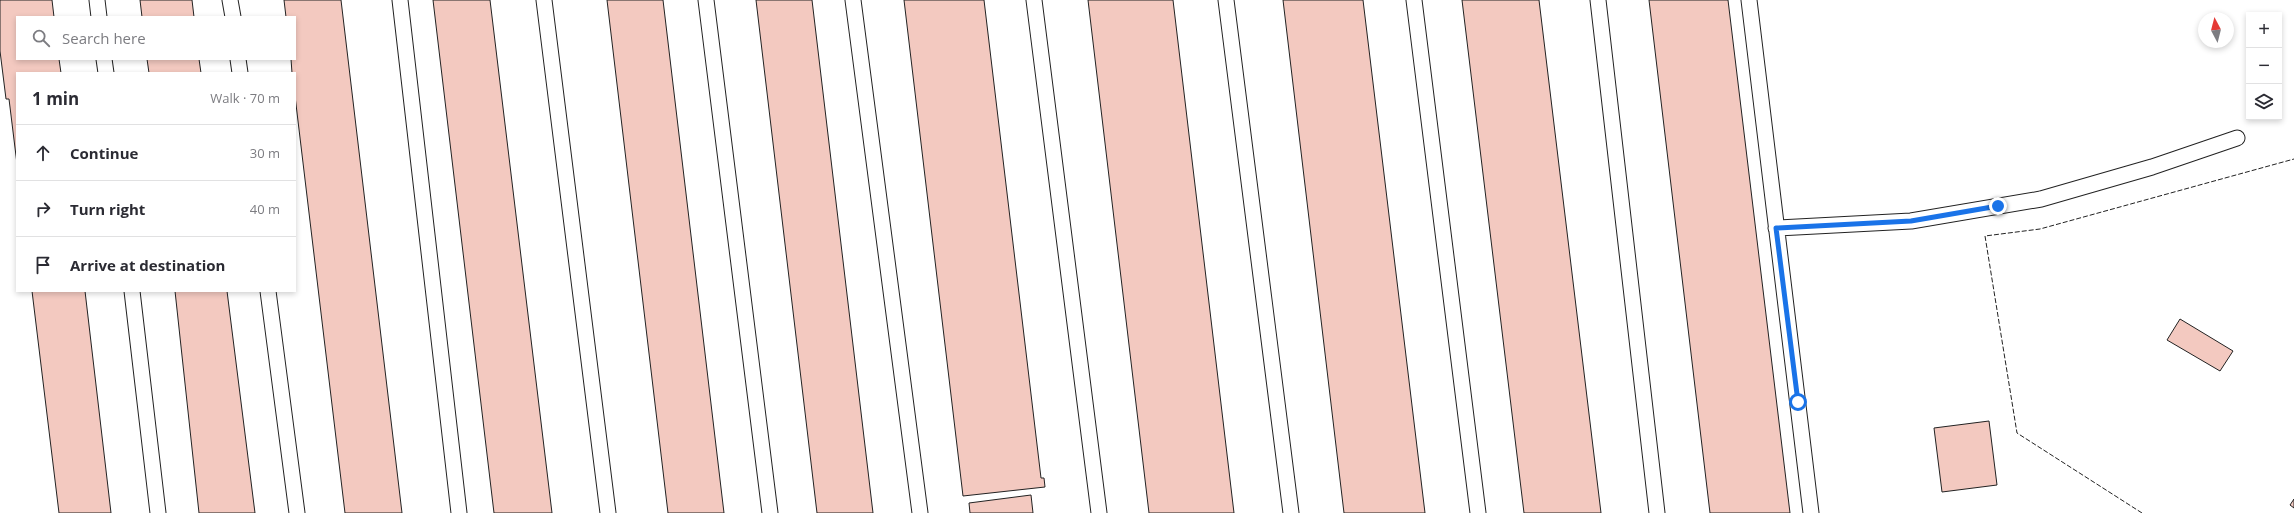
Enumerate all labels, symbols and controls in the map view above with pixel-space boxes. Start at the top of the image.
north arrow [2198,12,2234,48]
map controls [2246,12,2282,120]
button: + [2246,12,2282,48]
search box [16,16,296,60]
icon: search [30,27,52,49]
text: Search here [62,28,146,48]
button: − [2246,48,2282,84]
button: layers [2246,84,2282,120]
text: 1 min [32,87,79,110]
text: Walk · 70 m [210,89,280,107]
icon: ahead [32,142,54,164]
text: Continue [70,143,138,163]
text: 30 m [250,144,280,162]
route end [1989,197,2007,215]
icon: right [32,198,54,220]
text: Turn right [70,199,145,219]
text: 40 m [250,200,280,218]
icon: arrive [32,254,54,276]
text: Arrive at destination [70,255,225,275]
route start [1789,393,1807,411]

